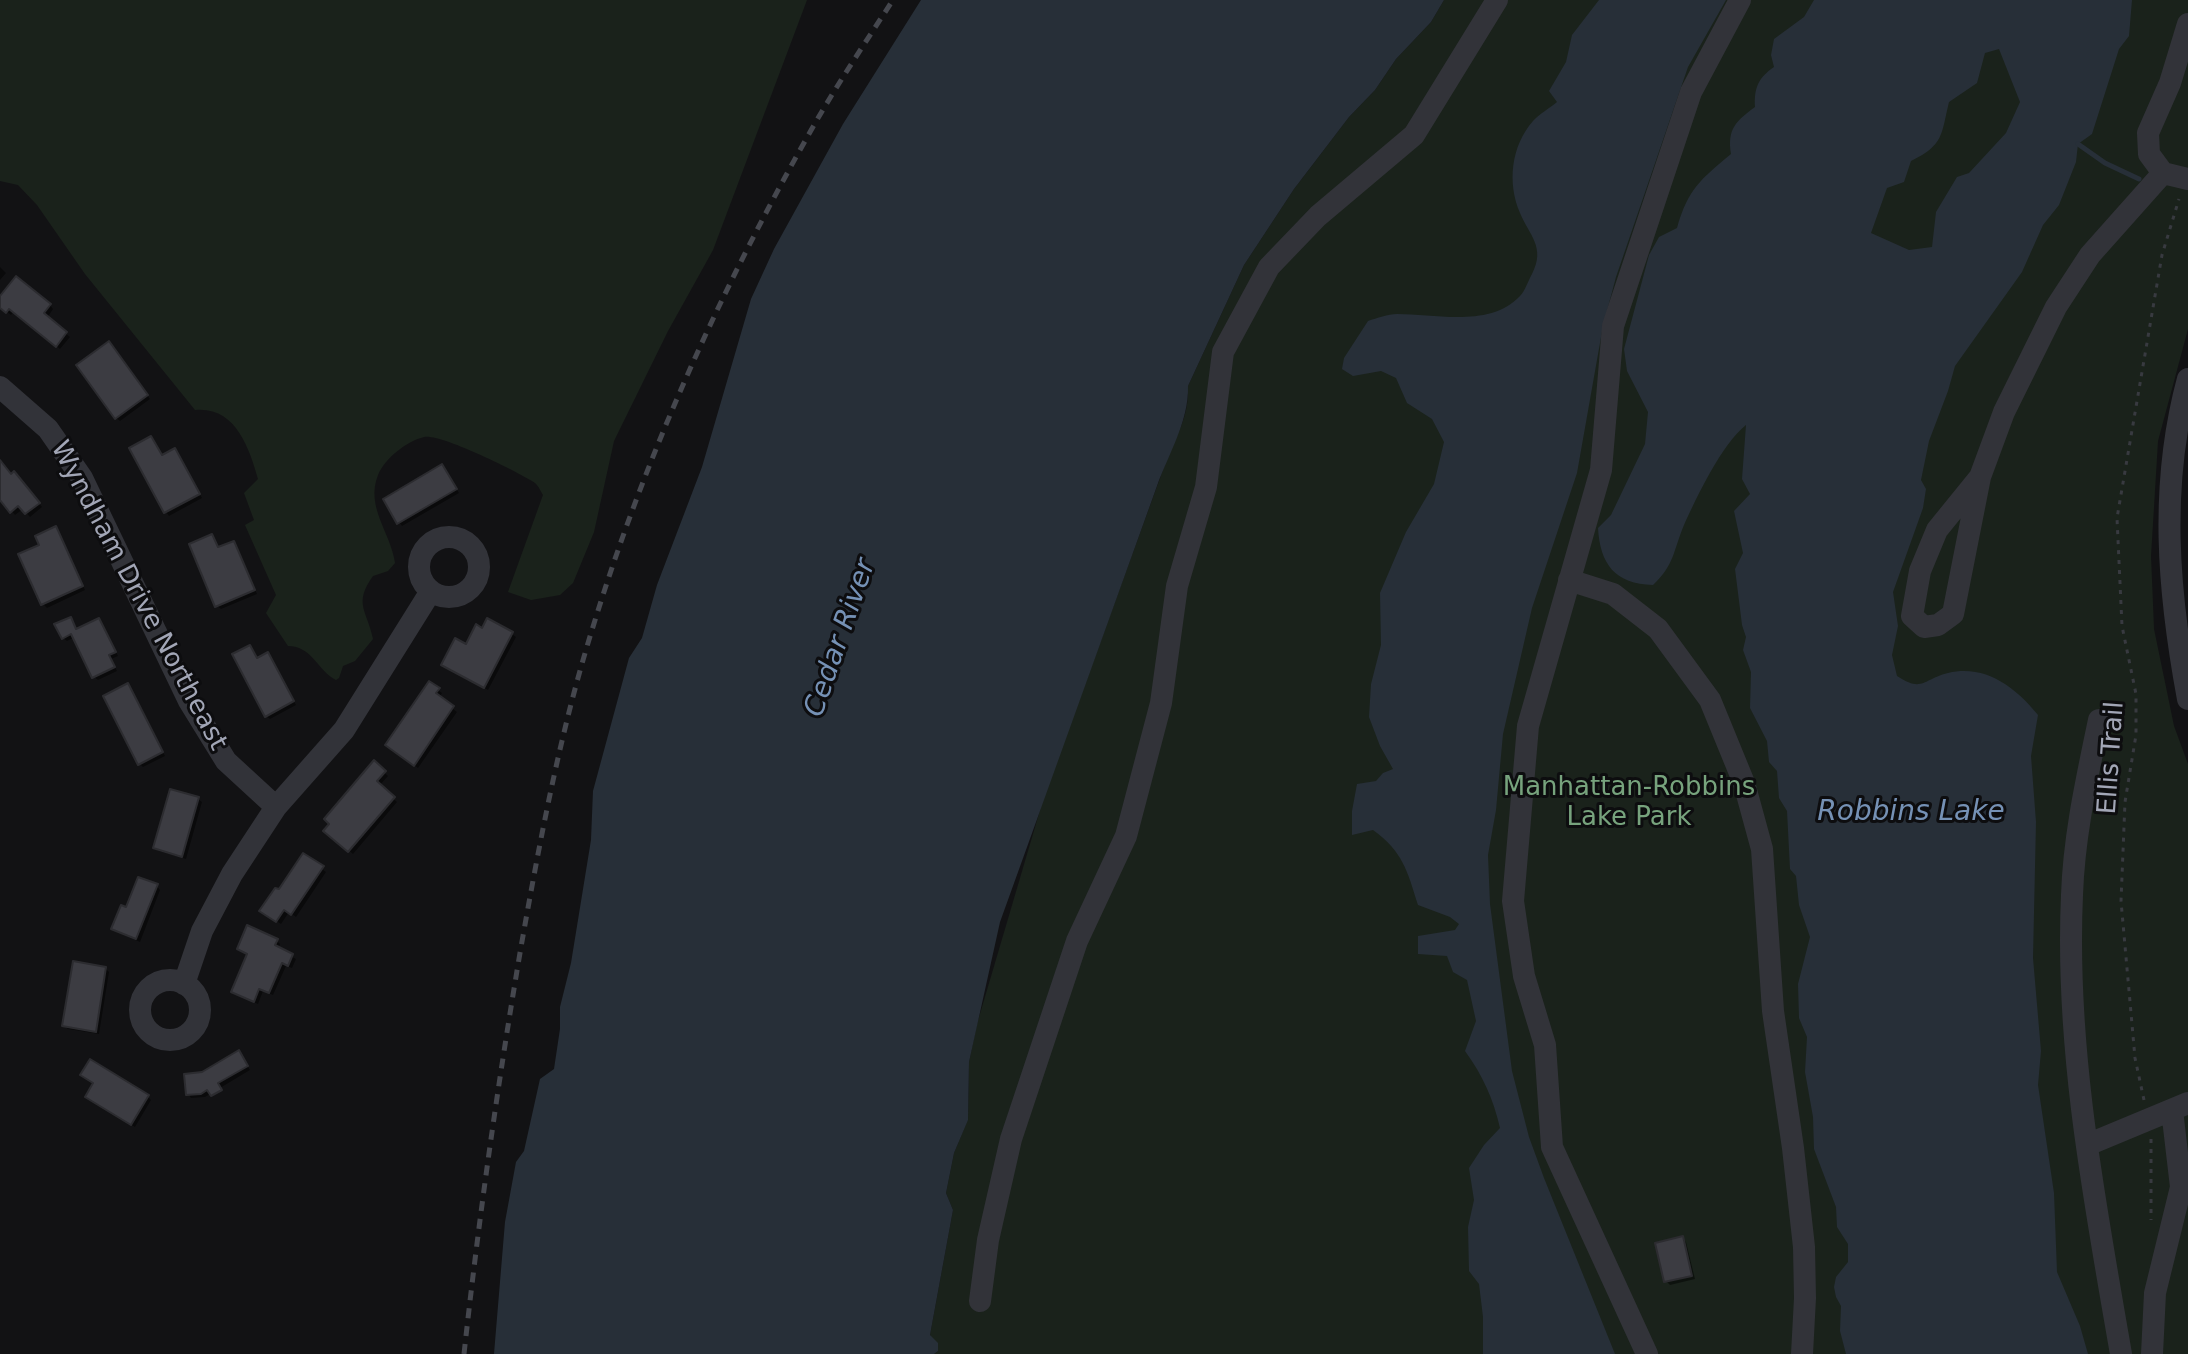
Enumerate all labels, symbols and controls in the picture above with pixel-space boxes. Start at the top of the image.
street label: Wyndham Drive Northeast [43,436,233,756]
water label: Cedar River [798,555,884,721]
street label: Ellis Trail [2092,701,2132,815]
park label: Manhattan-Robbins Lake Park [1503,772,1755,834]
water label: Robbins Lake [1817,796,2005,830]

